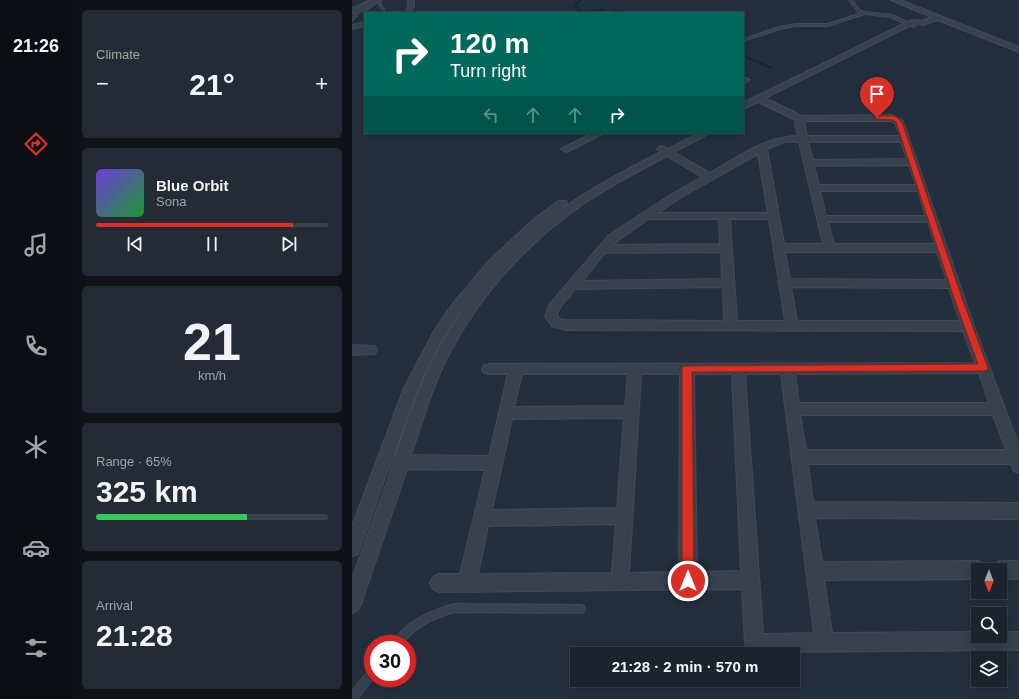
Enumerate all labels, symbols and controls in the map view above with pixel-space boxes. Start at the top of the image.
icon: right [384,28,436,80]
text: 120 m [450,28,529,59]
text: 21:26 [13,36,59,56]
text: Climate [96,47,140,62]
text: Turn right [450,61,526,81]
text: 21° [189,68,235,101]
text: − [96,71,109,96]
text: + [315,71,328,96]
pin [860,77,894,118]
icon: arrive [866,83,888,105]
icon: left [480,104,502,126]
icon: ahead [522,104,544,126]
icon: ahead [564,104,586,126]
icon: right [606,104,628,126]
icon: directions [22,130,50,158]
text: Blue Orbit [156,177,229,194]
text: Sona [156,194,186,209]
icon: music [22,231,50,259]
icon: previous [124,233,146,255]
icon: pause [201,233,223,255]
icon: next [278,233,300,255]
text: 21 [183,313,241,371]
icon: phone [22,332,50,360]
text: km/h [198,368,226,383]
icon: climate [22,433,50,461]
text: Range · 65% [96,454,172,469]
text: 325 km [96,475,198,508]
icon: car [22,534,50,562]
position arrow [667,560,709,602]
north arrow [971,563,1007,599]
map controls [971,563,1007,687]
text: Arrival [96,598,133,613]
button: search [971,607,1007,643]
text: 21:28 [96,619,173,652]
icon: filters [22,634,50,662]
speed limit sign: 30 [364,635,416,687]
button: layers [971,651,1007,687]
text: 21:28 · 2 min · 570 m [612,658,758,675]

